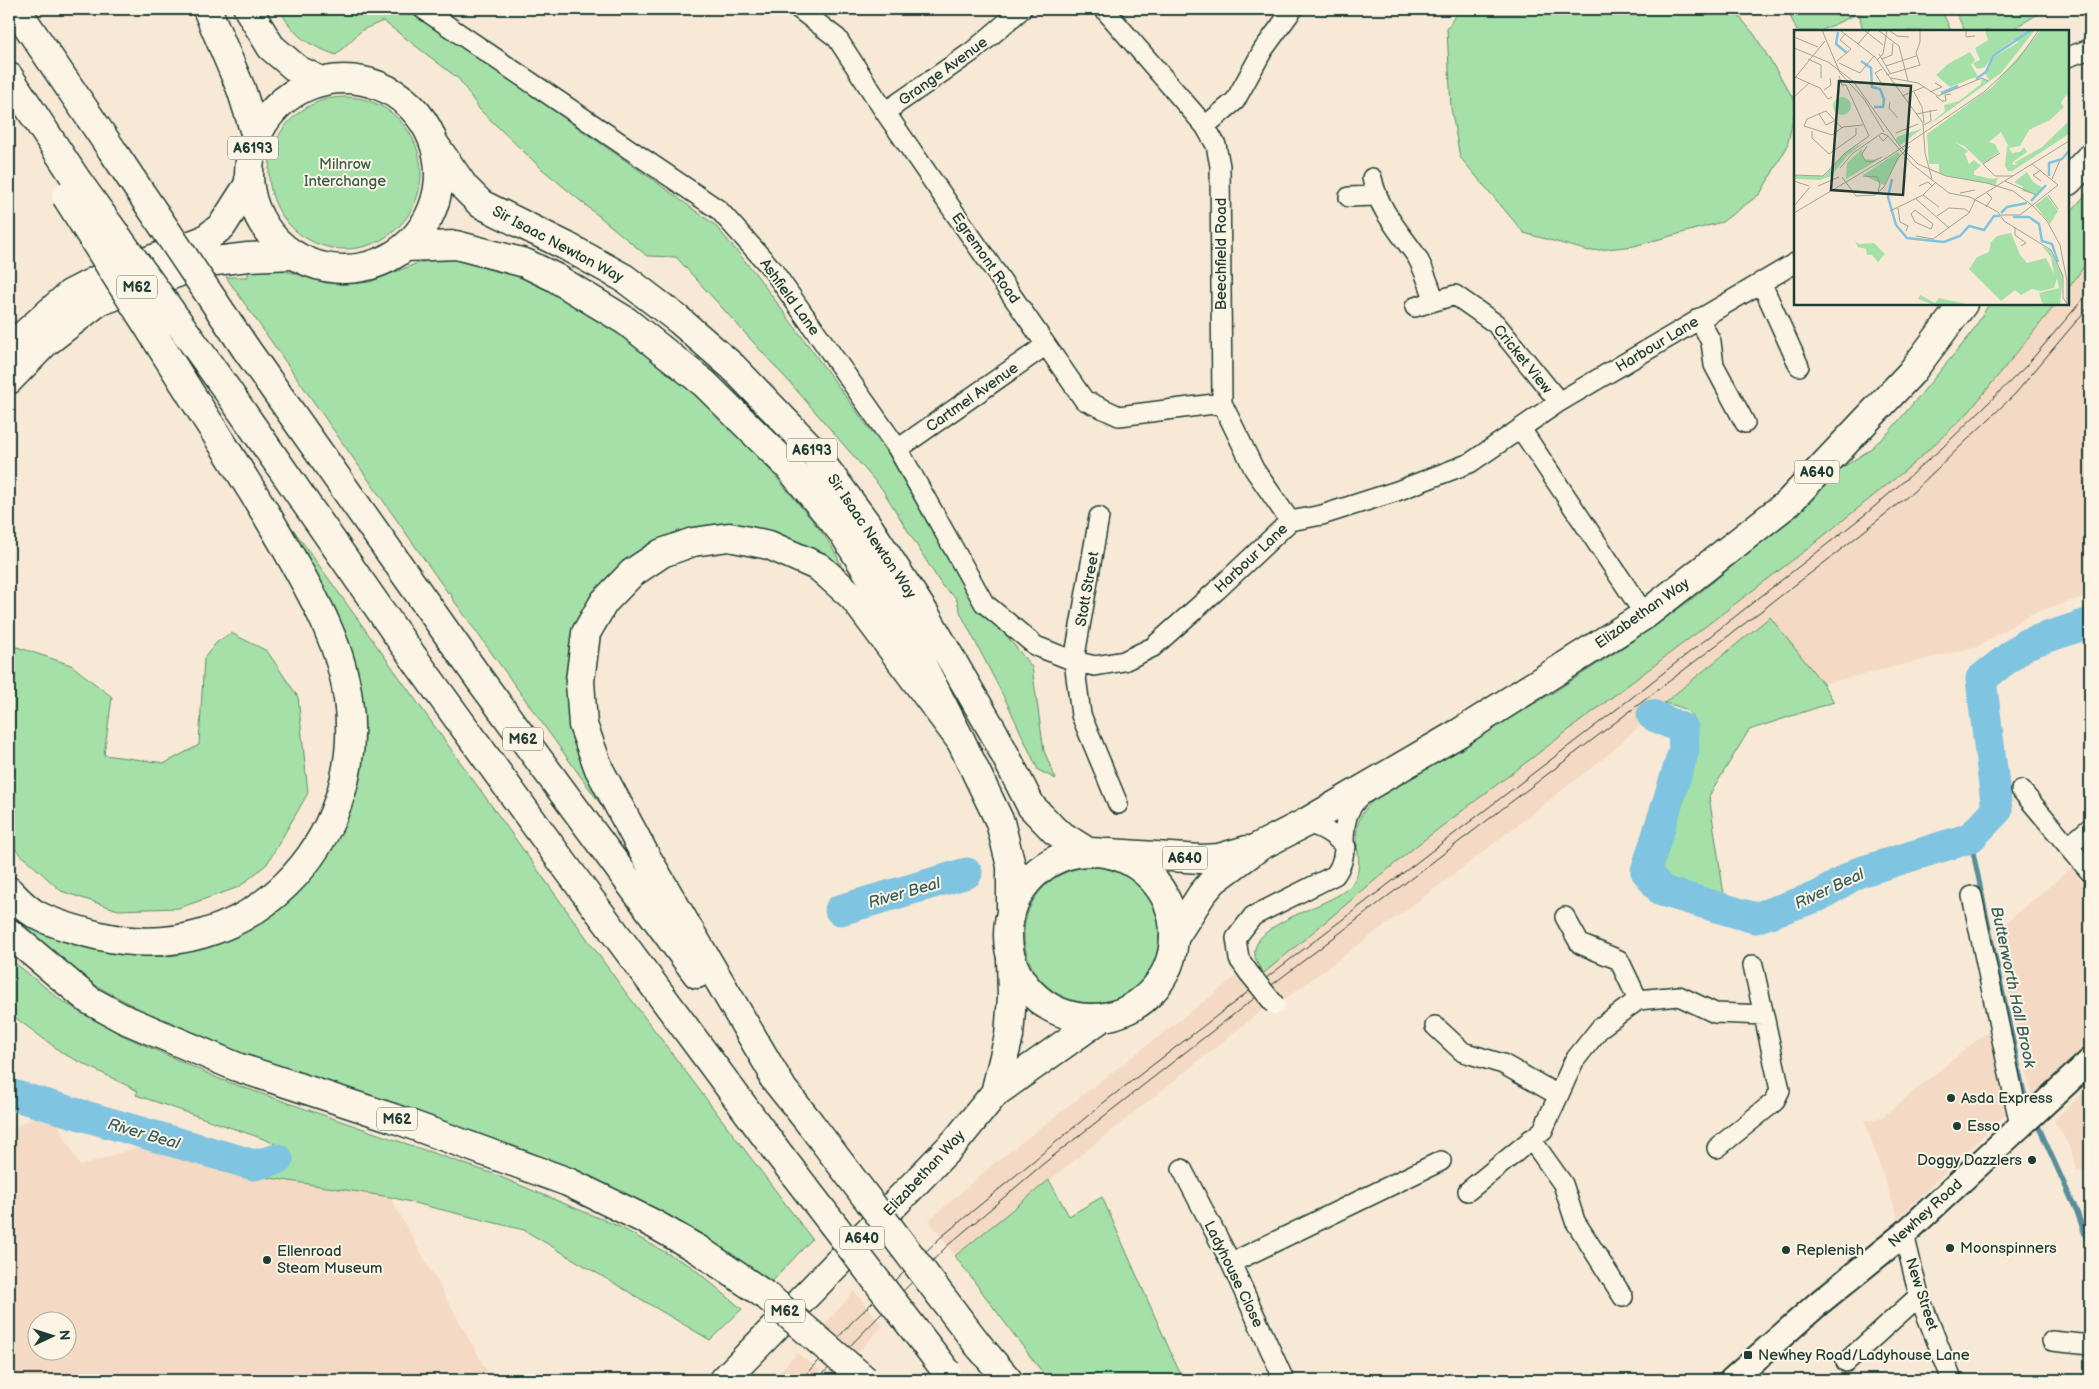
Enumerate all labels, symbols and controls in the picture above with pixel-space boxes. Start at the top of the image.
inset map [1794,30,2069,305]
street label: Grange Avenue [895,33,992,110]
road number: A6193 [228,136,278,160]
park label: Milnrow Interchange [304,155,386,191]
street label: Beechfield Road [1212,198,1231,310]
street label: Sir Isaac Newton Way [489,202,627,287]
street label: Egremont Road [947,209,1024,308]
street label: Ashfield Lane [755,255,824,340]
road number: M62 [117,276,157,298]
street label: Harbour Lane [1612,312,1702,377]
street label: Cricket View [1489,321,1556,398]
street label: Cartmel Avenue [922,358,1022,436]
road number: A6193 [787,438,837,462]
road number: A640 [1794,461,1840,484]
street label: Sir Isaac Newton Way [823,470,920,602]
street label: Harbour Lane [1211,519,1292,597]
street label: Stott Street [1072,550,1103,628]
street label: Elizabethan Way [1591,574,1693,653]
road number: M62 [503,728,543,751]
road number: A640 [1162,846,1208,870]
water label: River Beal [1792,864,1869,914]
water label: River Beal [866,874,944,913]
water label: Butterworth Hall Brook [1986,905,2039,1071]
place label: Asda Express [1961,1089,2053,1108]
marker: Asda Express [1945,1092,1957,1104]
road number: M62 [377,1108,417,1130]
water label: River Beal [105,1115,183,1154]
place label: Esso [1967,1117,2000,1136]
marker: Esso [1951,1120,1963,1132]
street label: Elizabethan Way [880,1126,969,1220]
place label: Doggy Dazzlers [1917,1151,2023,1170]
marker: Doggy Dazzlers [2026,1154,2038,1166]
street label: Newhey Road [1884,1175,1966,1252]
street label: Ladyhouse Close [1200,1218,1268,1331]
road number: A640 [840,1226,884,1250]
place label: Moonspinners [1960,1239,2057,1258]
place label: Replenish [1796,1241,1864,1260]
place label: Ellenroad Steam Museum [277,1242,382,1278]
marker: Moonspinners [1944,1242,1956,1254]
marker: Replenish [1780,1244,1792,1256]
marker: Ellenroad Steam Museum [261,1254,273,1266]
street label: New Street [1901,1255,1942,1333]
road number: M62 [765,1300,805,1322]
north arrow [28,1312,78,1362]
text: N [56,1329,73,1341]
place label: Newhey Road/Ladyhouse Lane [1758,1346,1970,1365]
marker: Newhey Road/Ladyhouse Lane [1742,1349,1754,1361]

